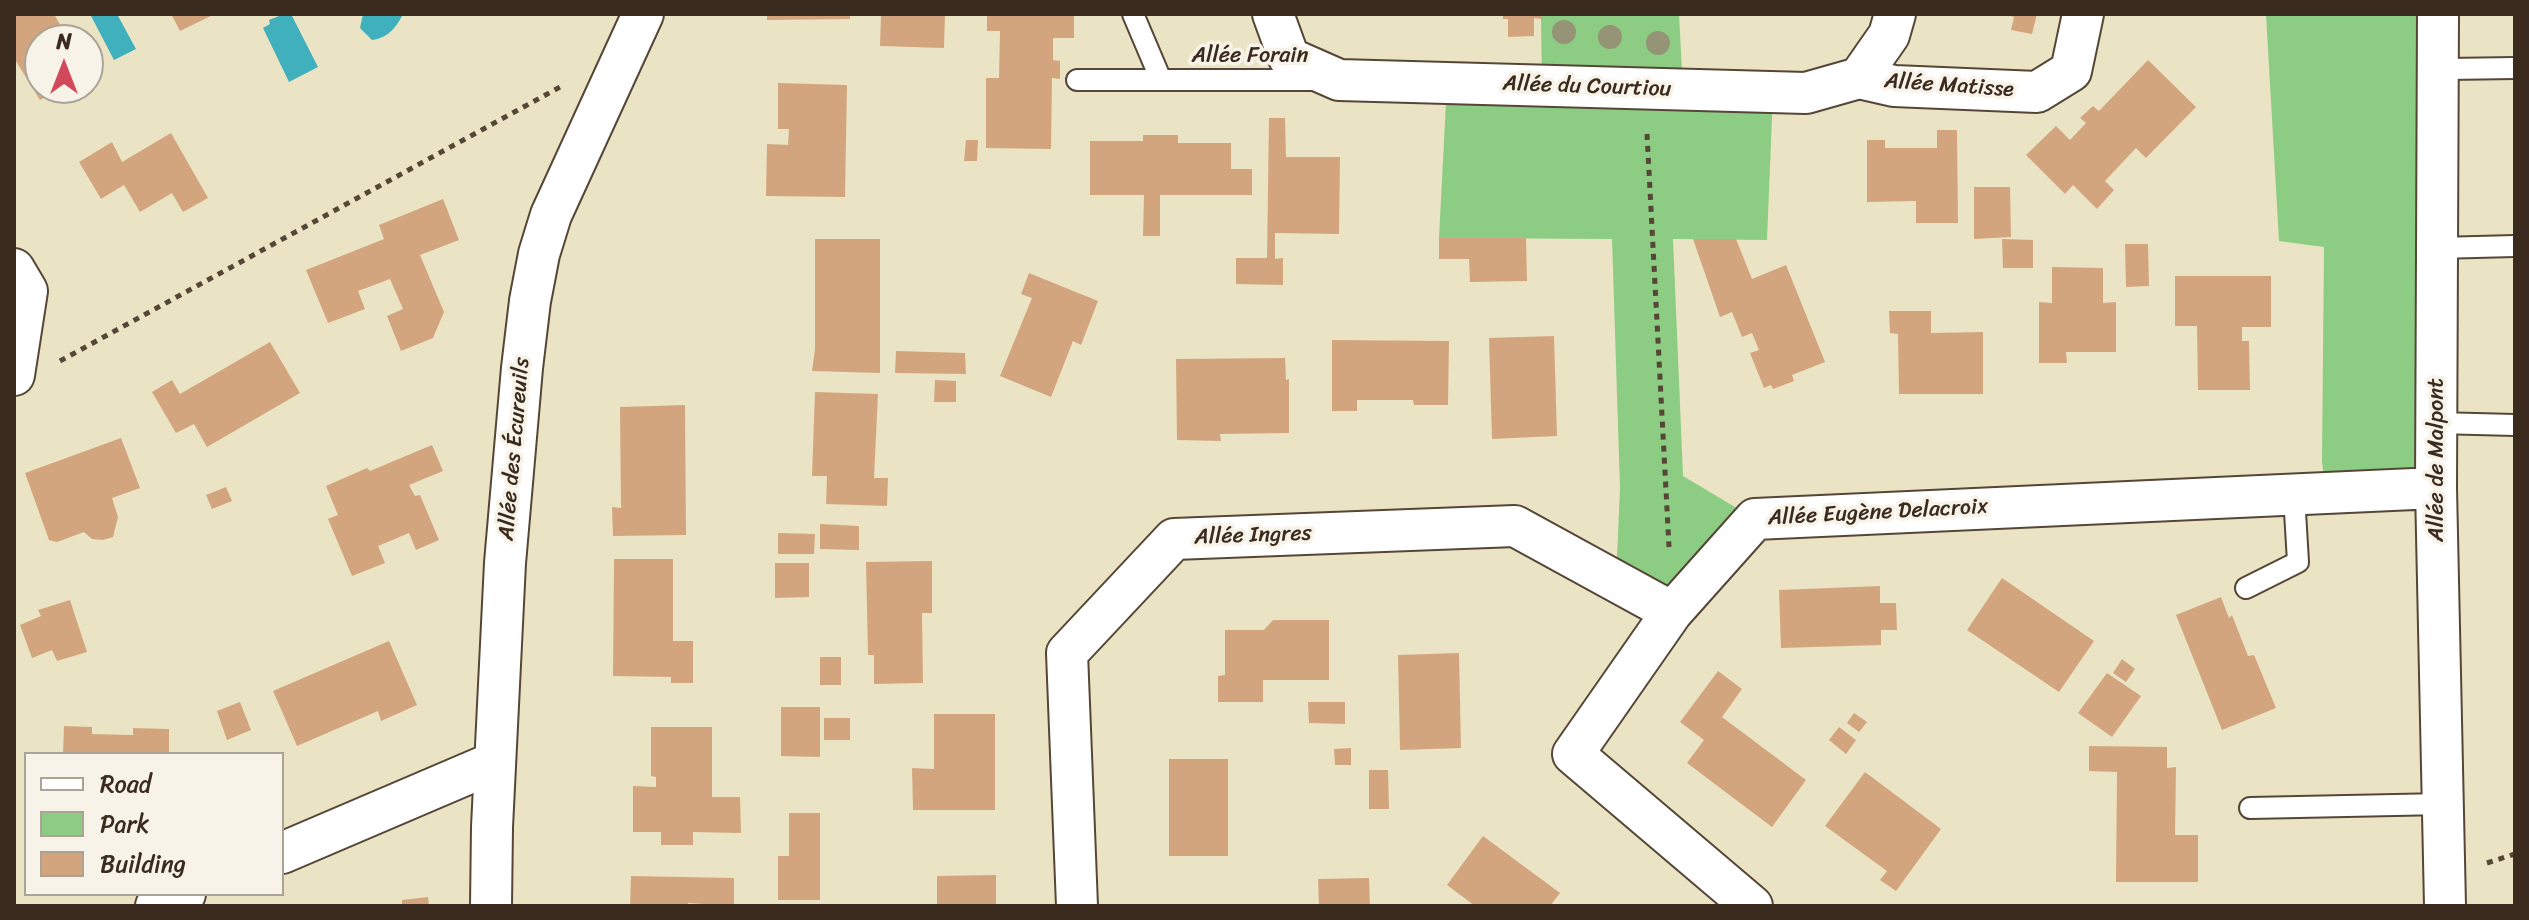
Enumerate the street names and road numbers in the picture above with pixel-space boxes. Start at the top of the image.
street label: Allée Forain [1192,43,1308,69]
street label: Allée Matisse [1883,68,2015,104]
street label: Allée du Courtiou [1502,71,1672,103]
street label: Allée des Écureuils [494,356,536,542]
street label: Allée de Malpont [2424,378,2450,542]
street label: Allée Eugène Delacroix [1767,494,1989,532]
street label: Allée Ingres [1194,521,1312,551]

